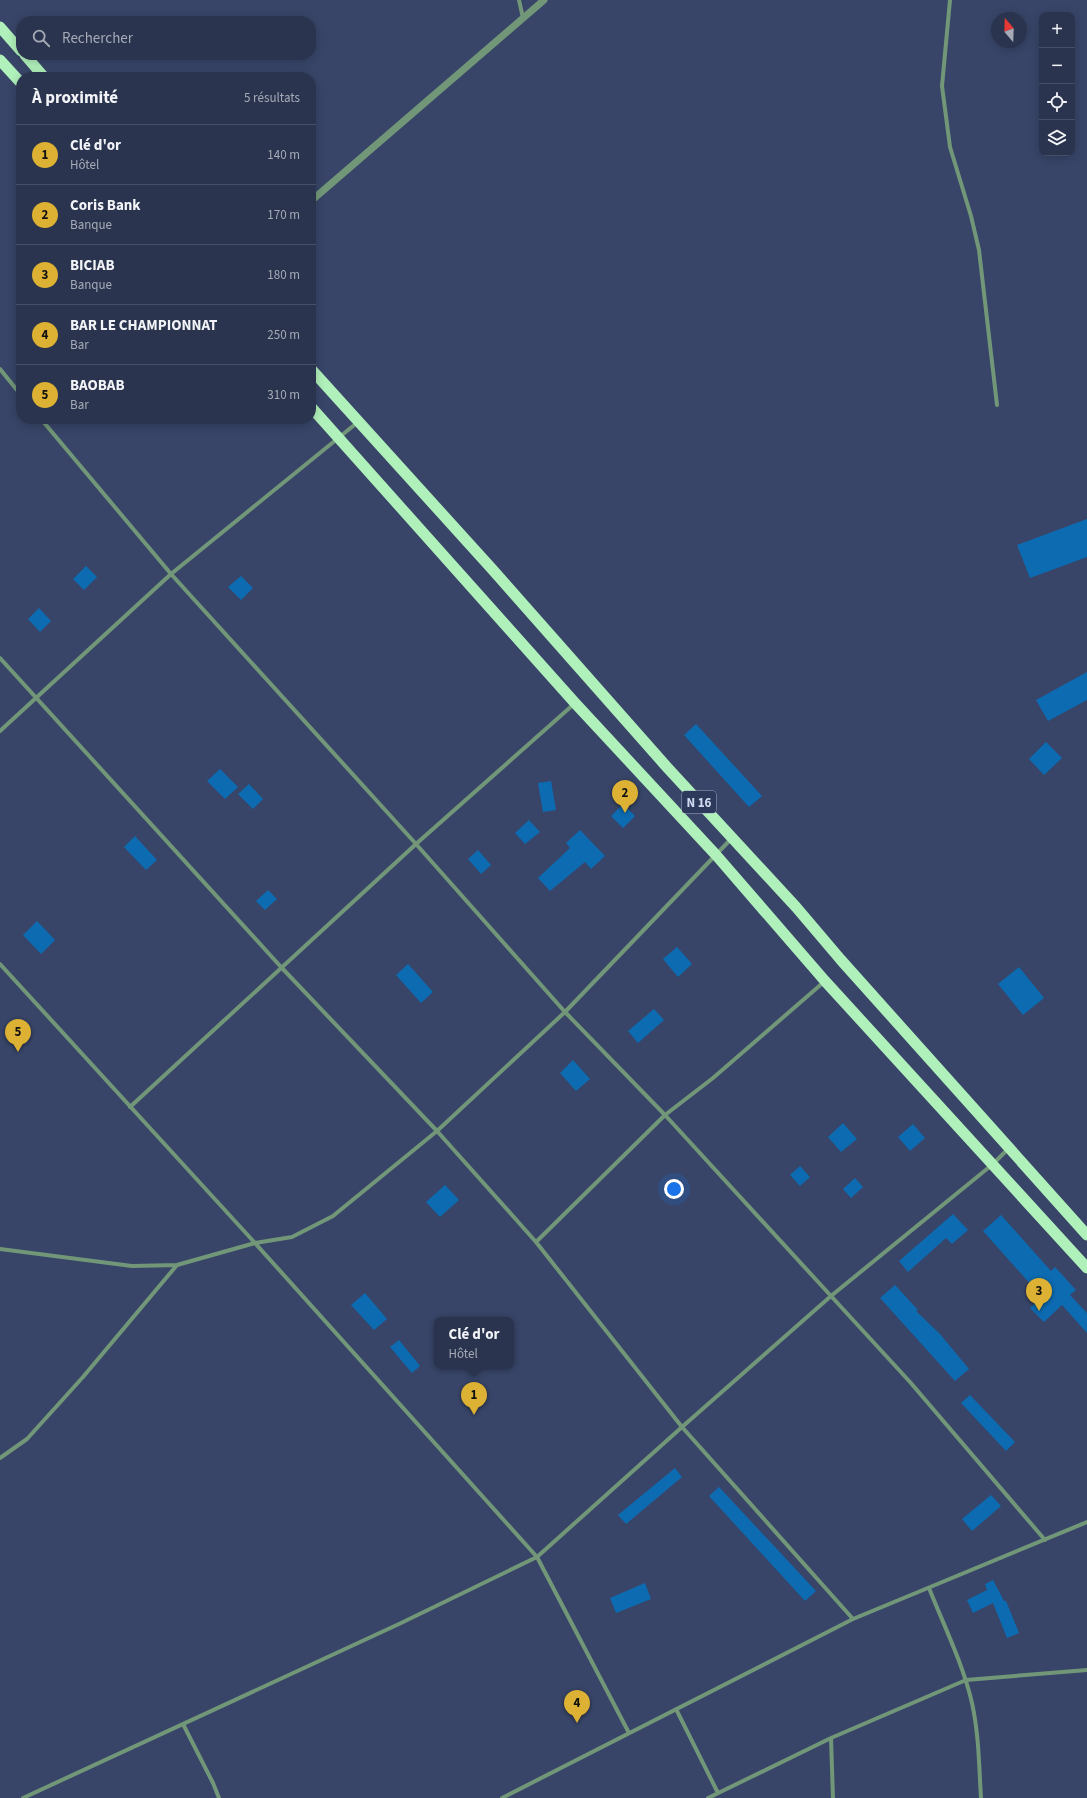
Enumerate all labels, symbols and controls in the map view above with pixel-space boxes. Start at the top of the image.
north arrow [991,12,1027,48]
map controls [1039,12,1075,156]
button: + [1039,12,1075,48]
search box [16,16,316,60]
icon: search [30,27,52,49]
text: Rechercher [62,28,133,49]
button: − [1039,48,1075,84]
button: locate [1039,84,1075,120]
text: À proximité [32,86,118,110]
text: 5 résultats [244,89,300,107]
button: layers [1039,120,1075,156]
text: Clé d'or [70,135,121,156]
text: 1 [42,146,48,164]
text: 140 m [267,146,300,164]
text: Hôtel [70,156,99,174]
text: Coris Bank [70,195,141,216]
text: 2 [42,206,48,224]
text: 170 m [267,206,300,224]
text: Banque [70,216,112,234]
text: BICIAB [70,255,115,276]
text: 3 [42,266,48,284]
text: 180 m [267,266,300,284]
text: Banque [70,276,112,294]
text: BAR LE CHAMPIONNAT [70,315,217,336]
text: 4 [42,326,48,344]
text: 250 m [267,326,300,344]
text: Bar [70,336,89,354]
text: BAOBAB [70,375,125,396]
text: 5 [42,386,48,404]
text: 310 m [267,386,300,404]
text: Bar [70,396,89,414]
pin: 2 [612,780,638,813]
road number: N 16 [682,791,716,813]
pin: 5 [5,1019,31,1052]
your location [664,1179,684,1199]
pin: 3 [1026,1278,1052,1311]
popup [434,1317,514,1369]
text: Clé d'or [449,1324,499,1345]
text: Hôtel [449,1345,478,1363]
pin: 1 [461,1382,487,1415]
pin: 4 [564,1690,590,1723]

